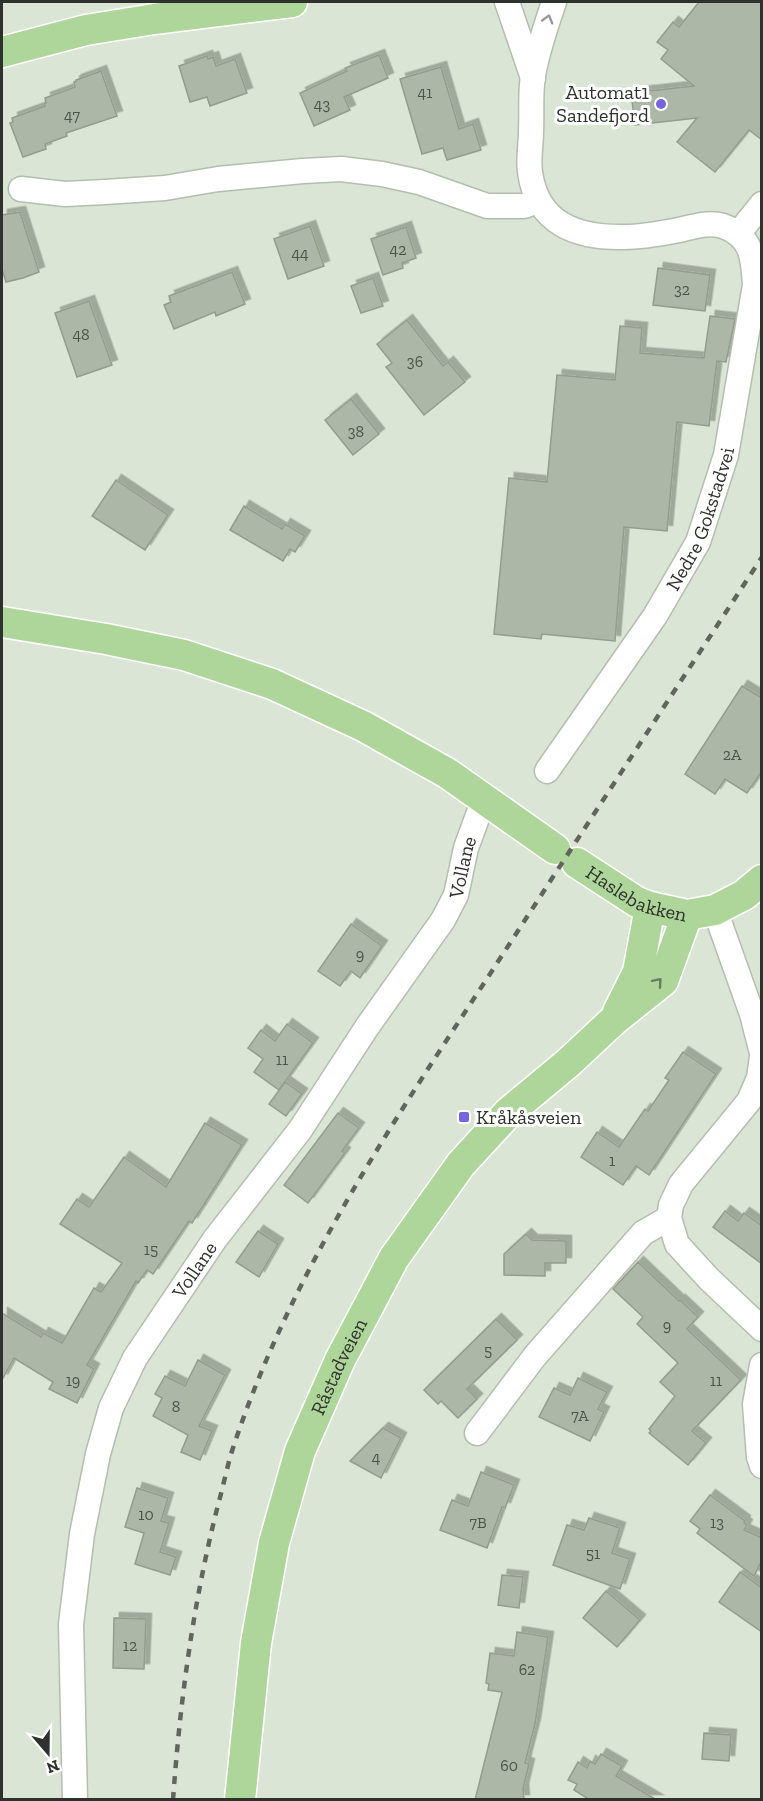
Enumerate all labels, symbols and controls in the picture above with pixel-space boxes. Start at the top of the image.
one-way arrow [541,14,553,25]
place label: Automat1 Sandefjord [556,80,649,127]
house number: 41 [418,83,432,102]
house number: 43 [314,95,330,114]
marker: Automat1 Sandefjord [654,97,668,111]
house number: 47 [64,106,80,125]
house number: 42 [390,240,406,259]
house number: 44 [291,244,309,263]
house number: 32 [674,280,690,299]
house number: 48 [72,325,90,344]
house number: 36 [407,352,423,371]
house number: 38 [348,422,364,441]
street label: Nedre Gokstadvei [660,445,739,595]
house number: 2A [723,745,742,764]
street label: Vollane [443,833,481,901]
street label: Haslebakken [581,860,690,927]
house number: 9 [356,945,364,964]
one-way arrow [651,978,662,989]
house number: 11 [276,1050,288,1069]
place label: Kråkåsveien [476,1105,582,1129]
marker: Kråkåsveien [457,1110,471,1124]
house number: 1 [609,1151,615,1170]
street label: Vollane [166,1237,222,1303]
house number: 15 [144,1240,158,1259]
street label: Råstadveien [305,1313,372,1418]
house number: 9 [663,1316,671,1335]
house number: 5 [484,1341,492,1360]
house number: 19 [66,1371,80,1390]
house number: 11 [710,1371,722,1390]
house number: 8 [172,1397,180,1416]
house number: 7A [571,1406,589,1425]
house number: 4 [372,1448,381,1467]
house number: 10 [138,1505,154,1524]
house number: 7B [469,1513,487,1532]
house number: 13 [710,1513,724,1532]
house number: 51 [586,1544,600,1563]
house number: 12 [123,1636,137,1655]
house number: 62 [519,1660,535,1679]
north arrow [18,1723,78,1783]
text: N [44,1756,62,1778]
house number: 60 [500,1756,518,1775]

